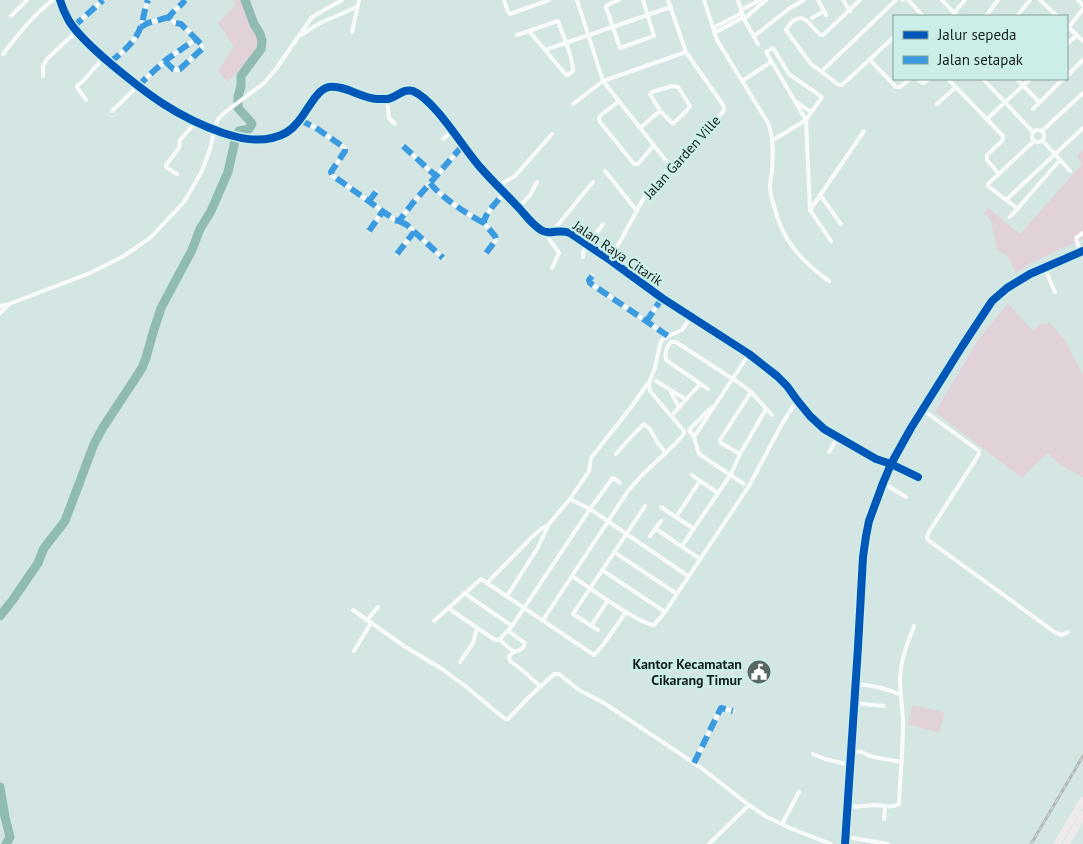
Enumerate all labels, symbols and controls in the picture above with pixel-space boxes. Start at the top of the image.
legend [893,15,1068,80]
text: Jalur sepeda [937,25,1017,44]
text: Jalan setapak [937,50,1024,69]
street label: Jalan Garden Ville [639,111,724,203]
street label: Jalan Raya Citarik [569,216,667,290]
place label: Kantor Kecamatan Cikarang Timur [633,655,742,689]
public building icon: Kantor Kecamatan Cikarang Timur [746,659,772,685]

